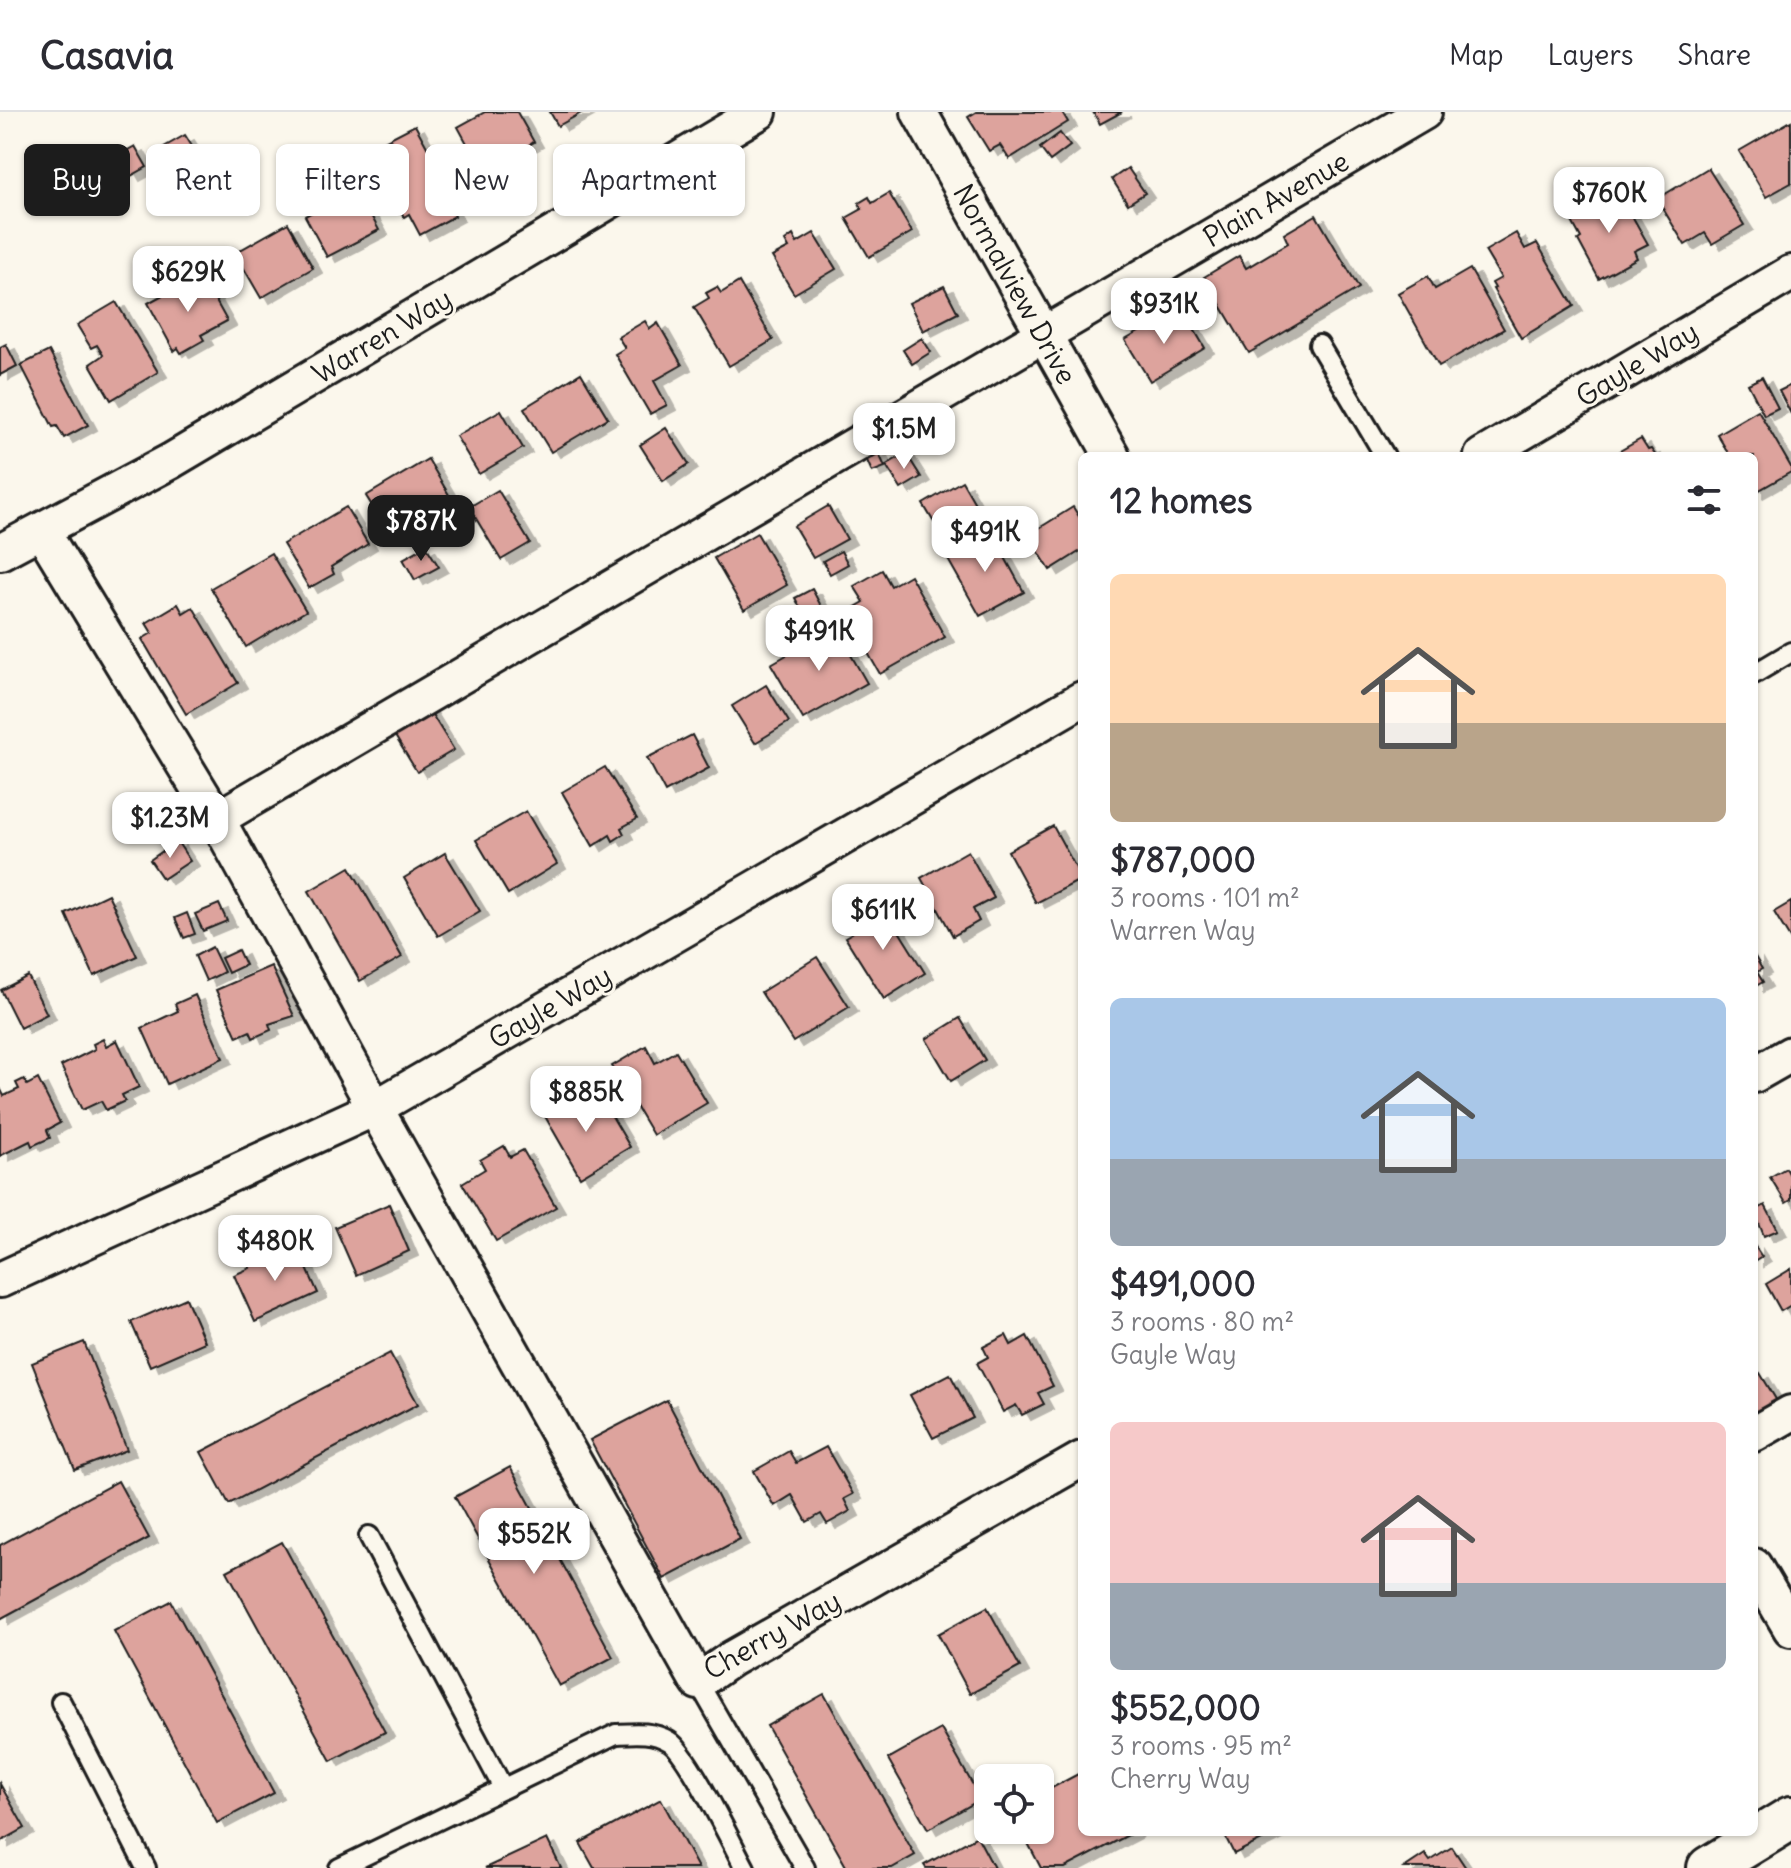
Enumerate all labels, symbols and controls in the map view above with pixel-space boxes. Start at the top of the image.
text: Casavia [40,32,174,79]
text: Map [1449,37,1504,73]
text: Layers [1548,37,1634,73]
text: Share [1678,37,1751,73]
street label: Plain Avenue [1197,143,1355,255]
chip: Buy [24,144,130,216]
chip: Rent [146,144,260,216]
chip: Filters [276,144,409,216]
chip: New [425,144,537,216]
chip: Apartment [553,144,745,216]
pin: $760K [1553,167,1665,235]
text: $760K [1572,176,1646,209]
street label: Normalview Drive [945,178,1085,390]
pin: $629K [132,246,244,314]
text: $629K [151,255,225,288]
pin: $931K [1108,278,1220,346]
street label: Warren Way [306,280,458,392]
text: $931K [1129,287,1199,320]
street label: Gayle Way [1569,313,1705,415]
pin: $1.5M [848,403,960,471]
text: $1.5M [871,412,937,445]
icon: filters [1682,478,1726,522]
text: 12 homes [1110,479,1253,522]
pin: $787K [365,495,477,563]
text: $787K [386,504,456,537]
pin: $491K [929,506,1041,574]
text: $491K [950,515,1020,548]
pin: $491K [763,605,875,673]
text: $491K [784,614,854,647]
icon: home [1346,626,1490,770]
pin: $1.23M [105,792,235,860]
text: $1.23M [130,801,210,834]
text: $787,000 [1110,838,1256,881]
text: 3 rooms · 101 m² [1110,881,1300,914]
pin: $611K [827,884,939,952]
text: $611K [850,893,916,926]
text: Warren Way [1110,914,1256,947]
street label: Gayle Way [482,957,618,1057]
icon: home [1346,1050,1490,1194]
pin: $885K [530,1066,642,1134]
text: $885K [548,1075,624,1108]
pin: $480K [219,1215,331,1283]
text: $480K [236,1224,314,1257]
text: $491,000 [1110,1262,1256,1305]
text: 3 rooms · 80 m² [1110,1305,1294,1338]
text: Gayle Way [1110,1338,1237,1371]
icon: home [1346,1474,1490,1618]
pin: $552K [478,1508,590,1576]
text: $552K [497,1517,571,1550]
street label: Cherry Way [697,1583,847,1687]
text: $552,000 [1110,1686,1261,1729]
text: 3 rooms · 95 m² [1110,1729,1292,1762]
text: Cherry Way [1110,1762,1251,1795]
map controls [974,1764,1054,1844]
button: locate [974,1764,1054,1844]

